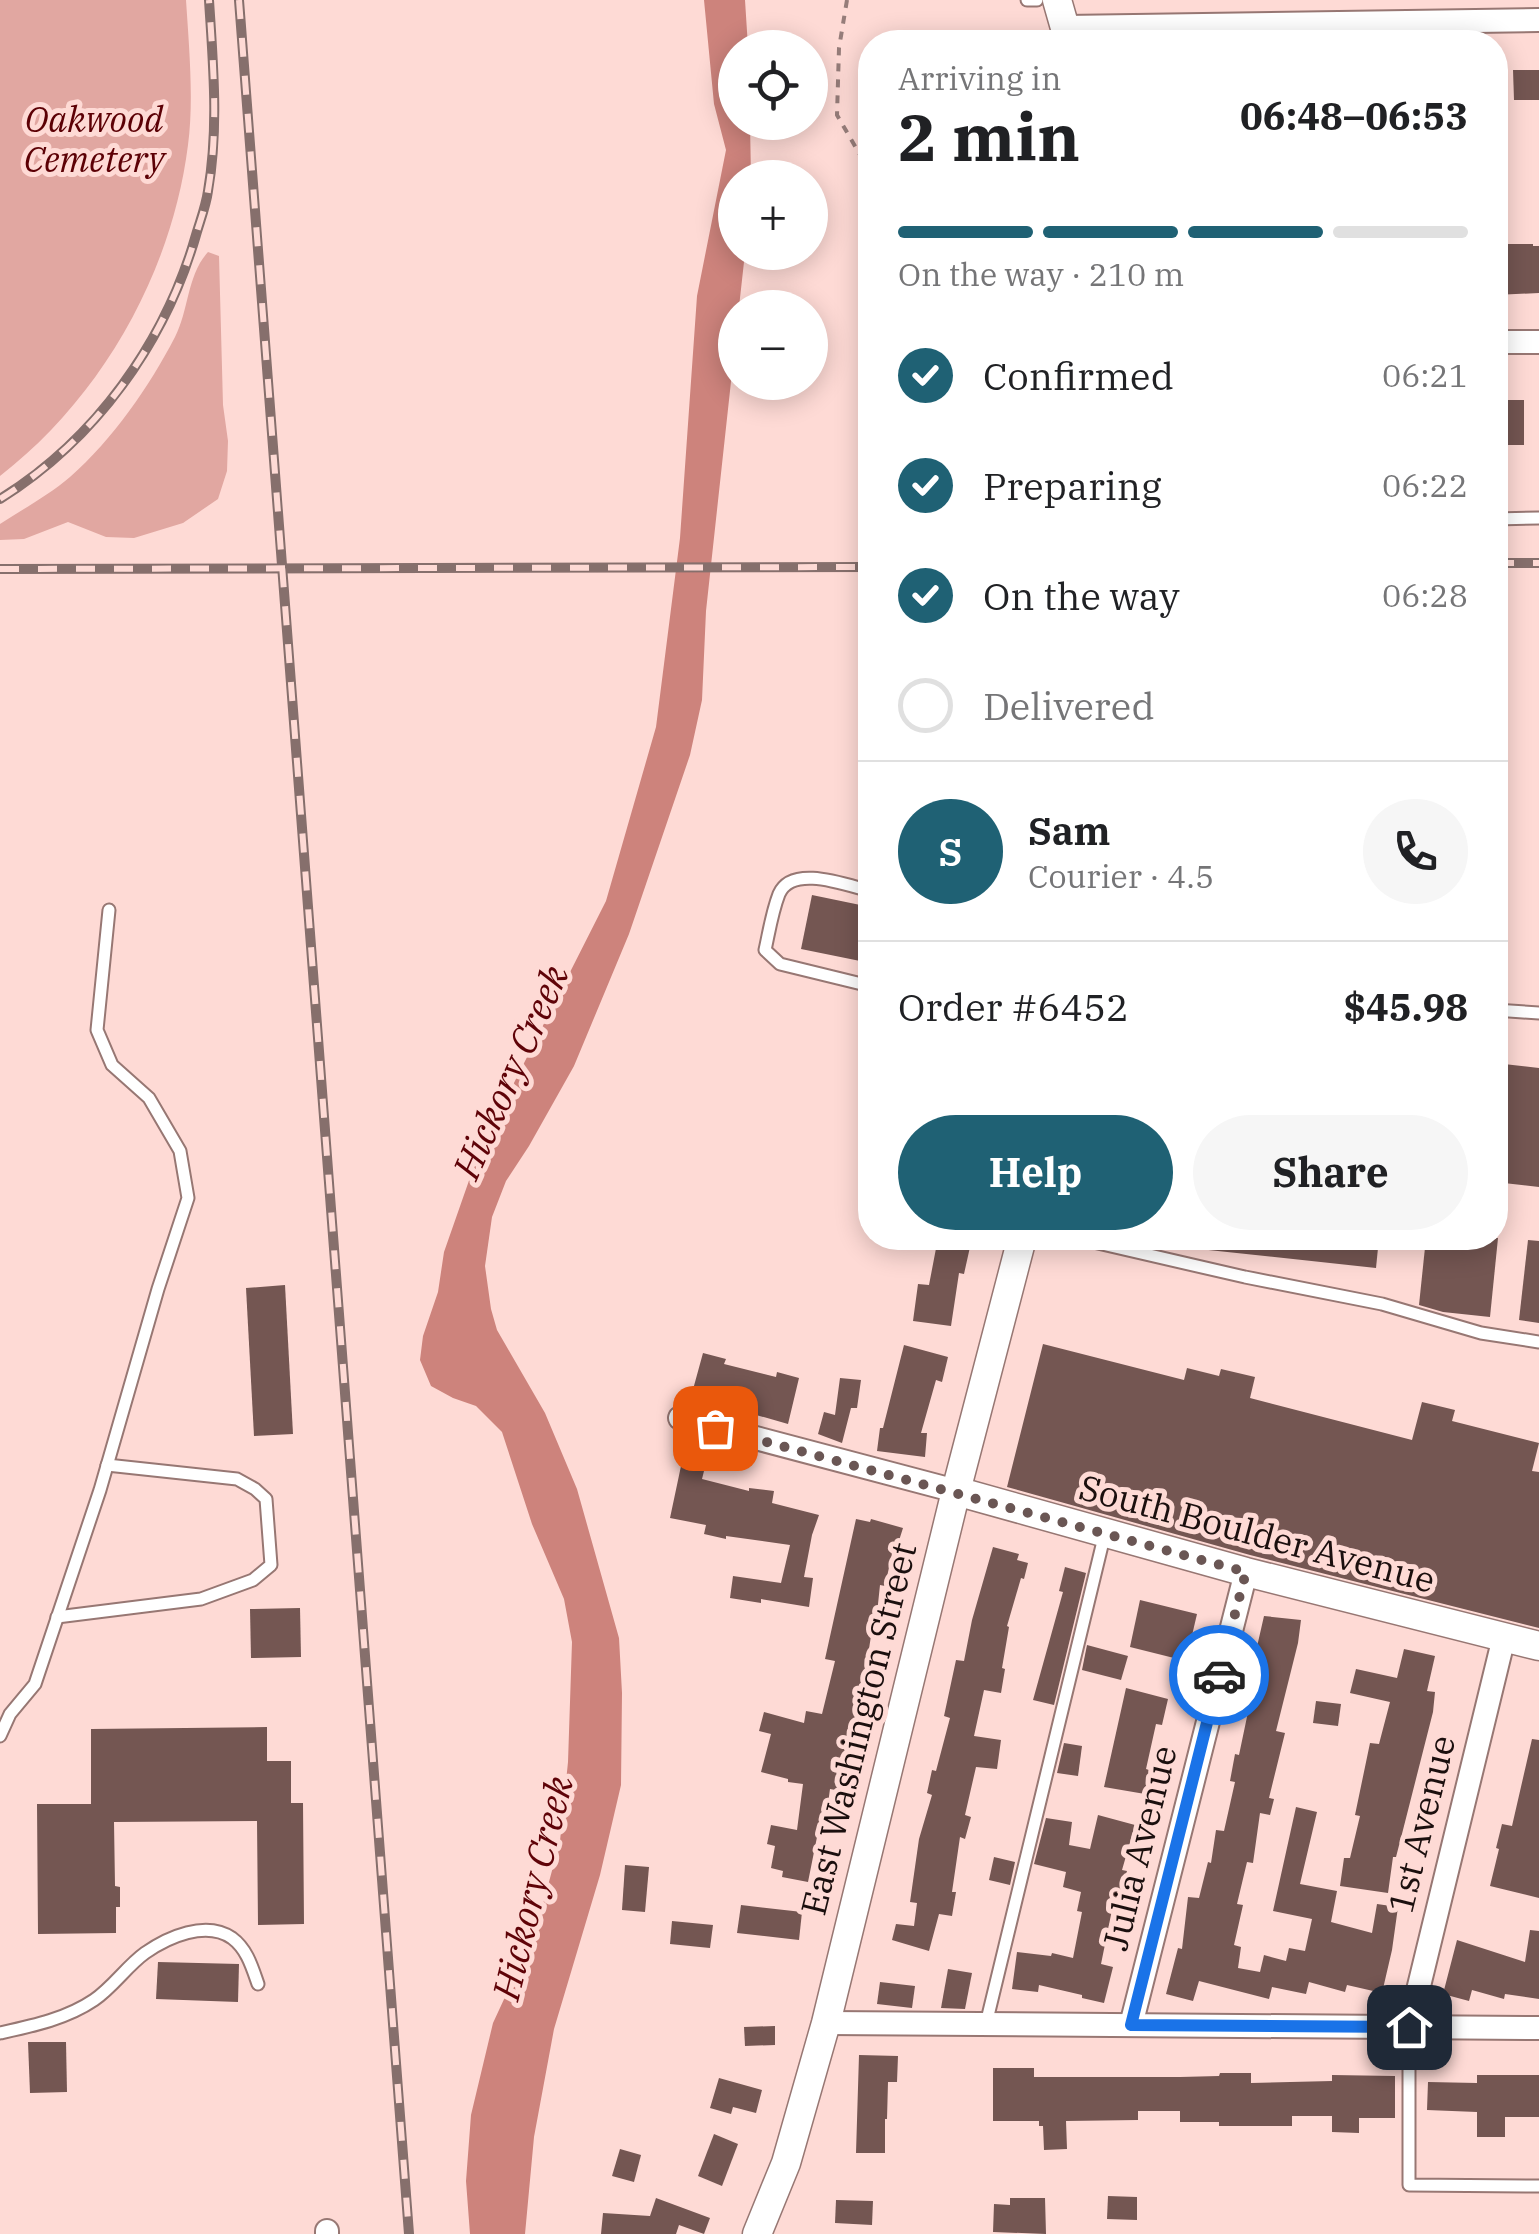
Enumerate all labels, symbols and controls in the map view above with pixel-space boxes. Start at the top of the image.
map controls [718,30,828,400]
button: locate [718,30,828,140]
text: Arriving in [898,57,1061,99]
text: 06:48–06:53 [1240,91,1468,140]
text: 2 min [898,94,1080,179]
park label: Oakwood Cemetery [24,96,167,182]
button: + [718,160,828,270]
text: On the way · 210 m [898,253,1184,295]
button: − [718,290,828,400]
icon: check [898,348,953,403]
text: Confirmed [983,351,1174,400]
text: 06:21 [1382,354,1468,396]
icon: check [898,458,953,513]
text: Preparing [983,461,1162,510]
text: 06:22 [1382,464,1468,506]
icon: check [898,568,953,623]
text: On the way [983,571,1180,620]
text: 06:28 [1382,574,1468,616]
text: Delivered [983,681,1155,730]
button: phone [1363,799,1468,904]
text: Sam [1028,806,1111,855]
text: S [939,827,962,876]
text: Courier · 4.5 [1028,855,1214,897]
water label: Hickory Creek [440,956,579,1187]
text: Order #6452 [898,982,1129,1031]
text: $45.98 [1343,982,1468,1031]
button: Help [898,1115,1173,1230]
button: Share [1193,1115,1468,1230]
pin [673,1386,758,1471]
icon: bag [688,1401,743,1456]
street label: South Boulder Avenue [1074,1463,1440,1603]
street label: East Washington Street [790,1538,927,1920]
courier [1169,1625,1269,1725]
icon: car [1192,1648,1247,1703]
street label: 1st Avenue [1377,1730,1465,1917]
street label: Julia Avenue [1091,1741,1187,1955]
water label: Hickory Creek [480,1770,583,2006]
pin [1367,1985,1452,2070]
icon: home [1382,2000,1437,2055]

